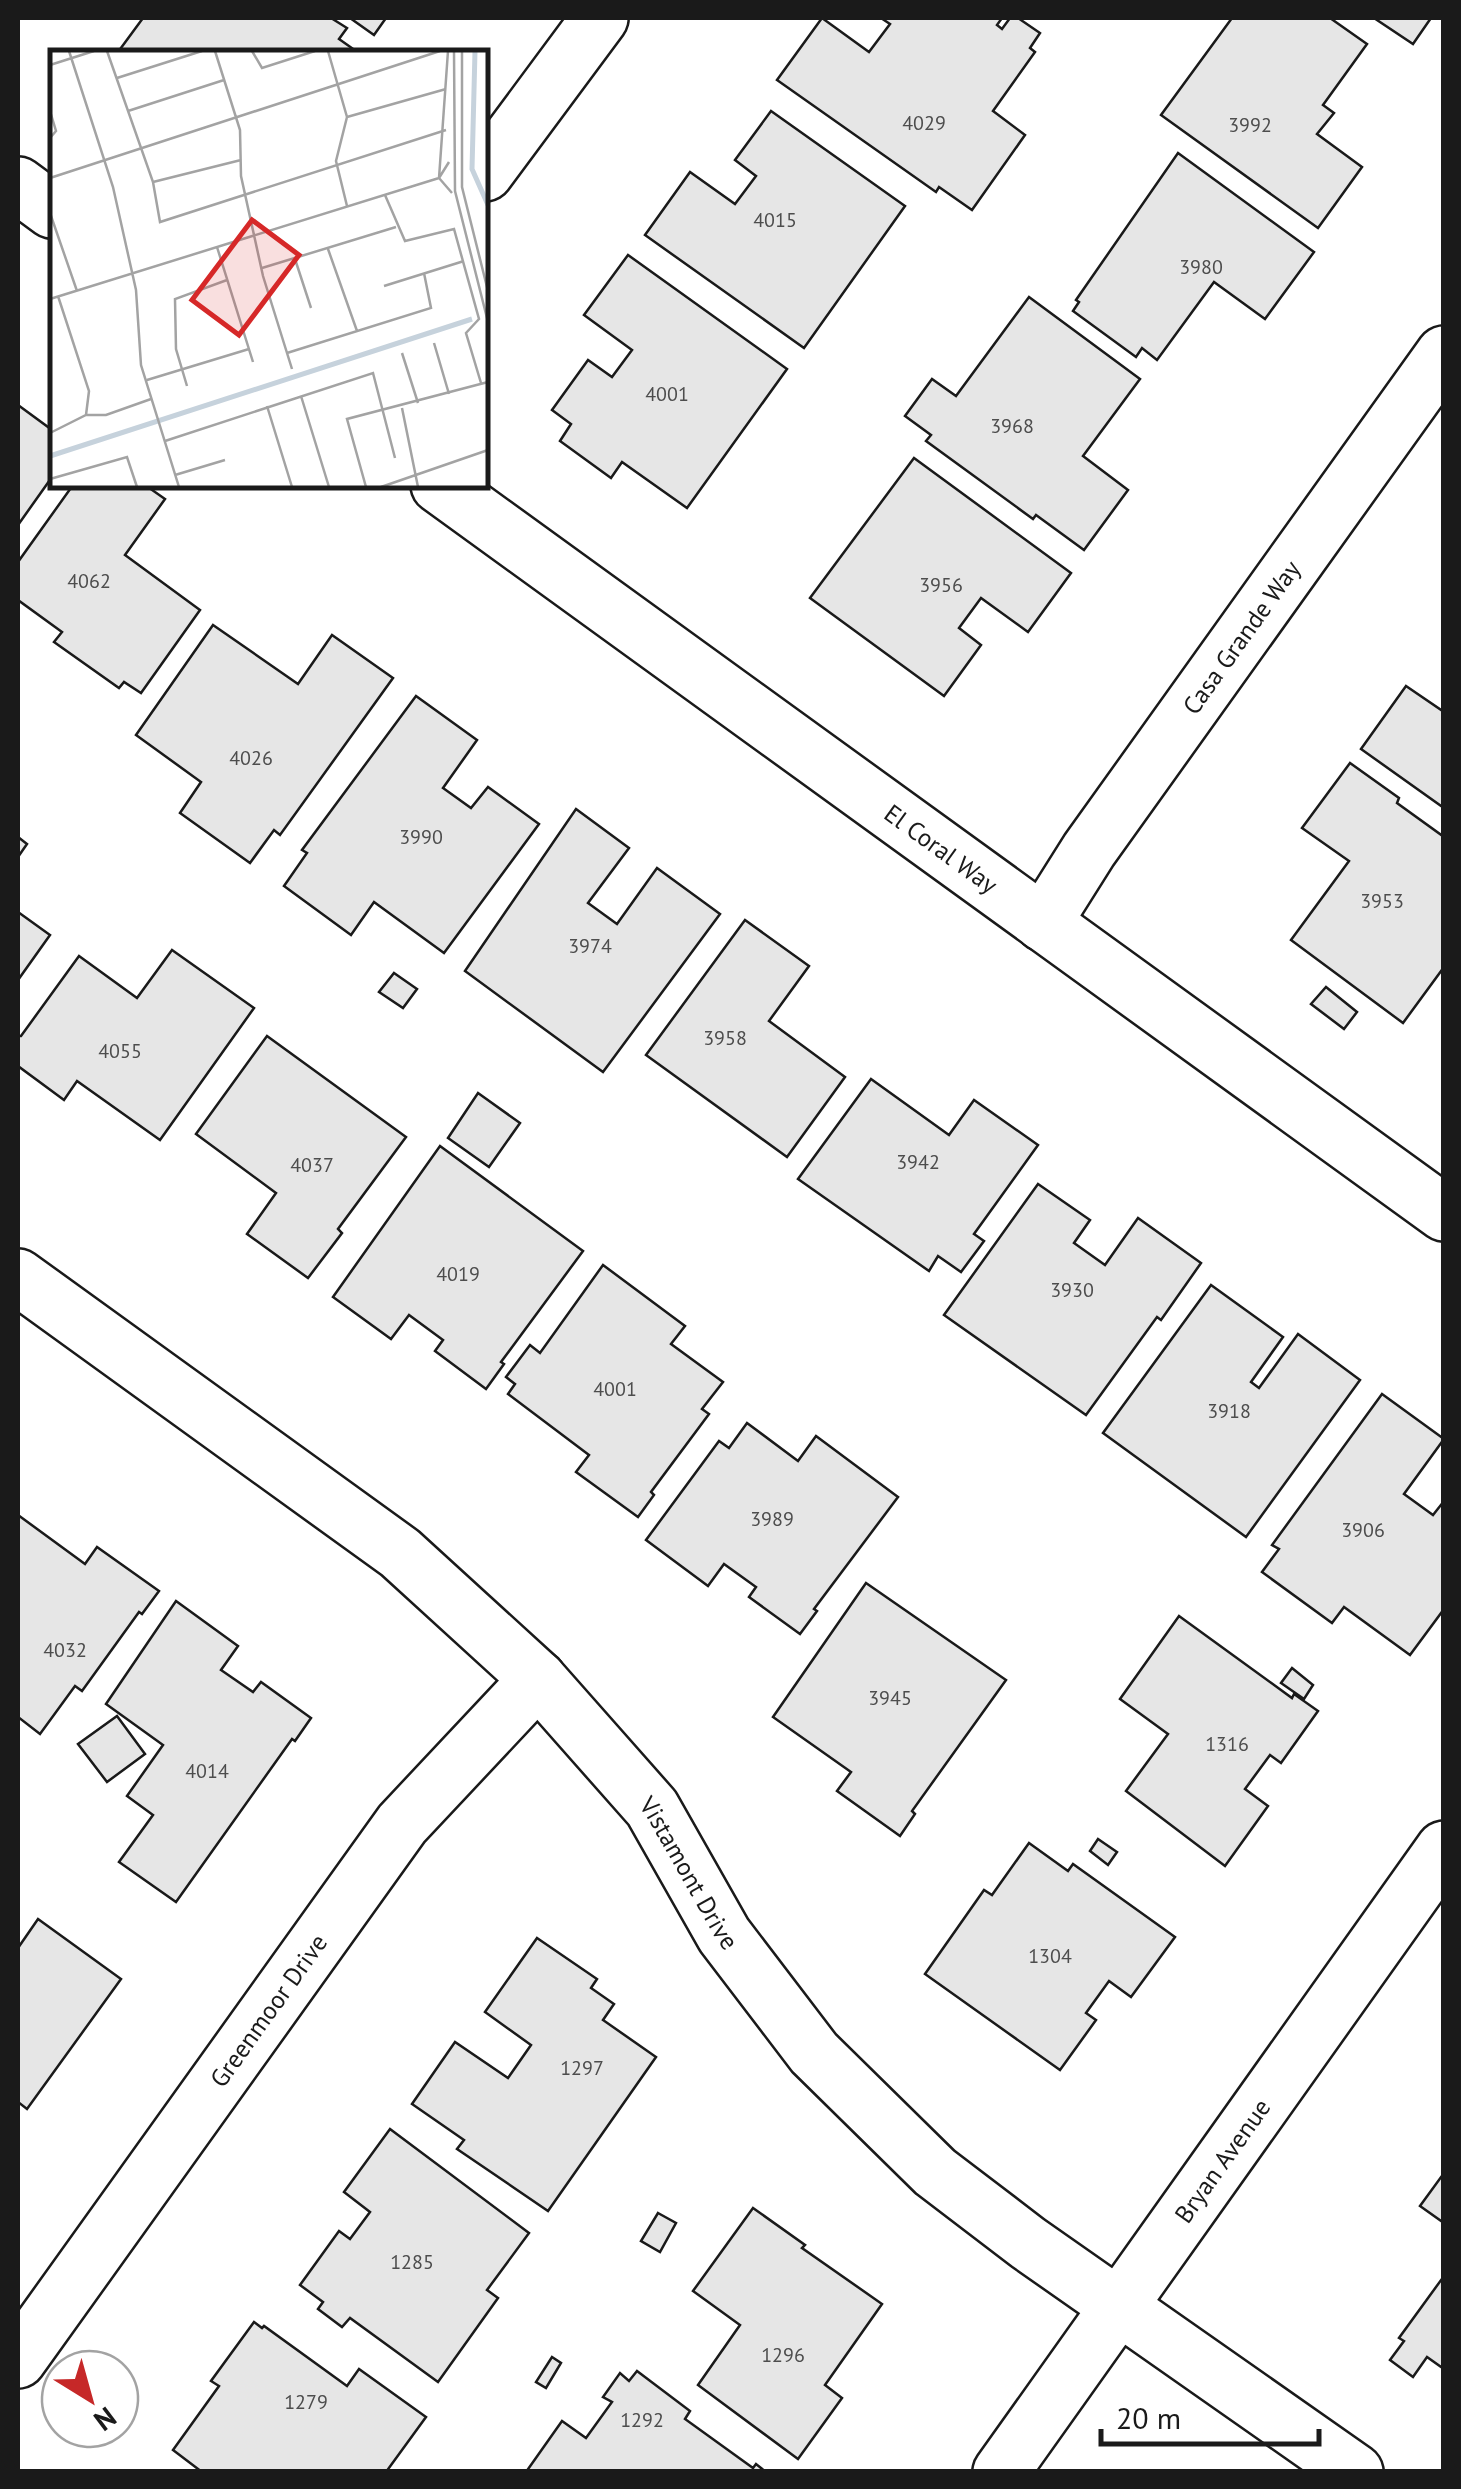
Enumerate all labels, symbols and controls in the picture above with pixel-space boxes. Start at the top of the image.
inset map [50,50,488,488]
house number: 4029 [902,110,946,136]
house number: 3992 [1228,112,1272,138]
house number: 4015 [753,207,797,233]
house number: 3980 [1179,254,1223,280]
house number: 4001 [645,381,689,407]
house number: 3968 [990,413,1034,439]
street label: Casa Grande Way [1175,554,1307,720]
house number: 4062 [67,568,111,594]
house number: 3956 [919,572,963,598]
house number: 4026 [229,745,273,771]
street label: El Coral Way [878,797,1004,901]
house number: 3990 [399,824,443,850]
house number: 3953 [1360,888,1404,914]
house number: 3974 [568,933,612,959]
house number: 3958 [703,1025,747,1051]
house number: 4055 [98,1038,142,1064]
house number: 3942 [896,1149,940,1175]
house number: 4037 [290,1152,334,1178]
house number: 4019 [436,1261,480,1287]
house number: 3930 [1050,1277,1094,1303]
house number: 4001 [593,1376,637,1402]
house number: 3918 [1207,1398,1251,1424]
house number: 3989 [750,1506,794,1532]
house number: 3906 [1341,1517,1385,1543]
house number: 4032 [43,1637,87,1663]
house number: 3945 [868,1685,912,1711]
house number: 1316 [1205,1731,1249,1757]
house number: 4014 [185,1758,229,1784]
street label: Vistamont Drive [632,1789,745,1956]
street label: Greenmoor Drive [203,1928,334,2093]
house number: 1304 [1028,1943,1072,1969]
house number: 1297 [560,2055,604,2081]
street label: Bryan Avenue [1167,2092,1277,2229]
house number: 1285 [390,2249,434,2275]
house number: 1296 [761,2342,805,2368]
north arrow [40,2349,140,2449]
scale bar [1101,2384,1318,2446]
house number: 1279 [284,2389,328,2415]
text: 20 m [1116,2398,1181,2437]
text: N [87,2399,124,2440]
house number: 1292 [620,2407,664,2433]

